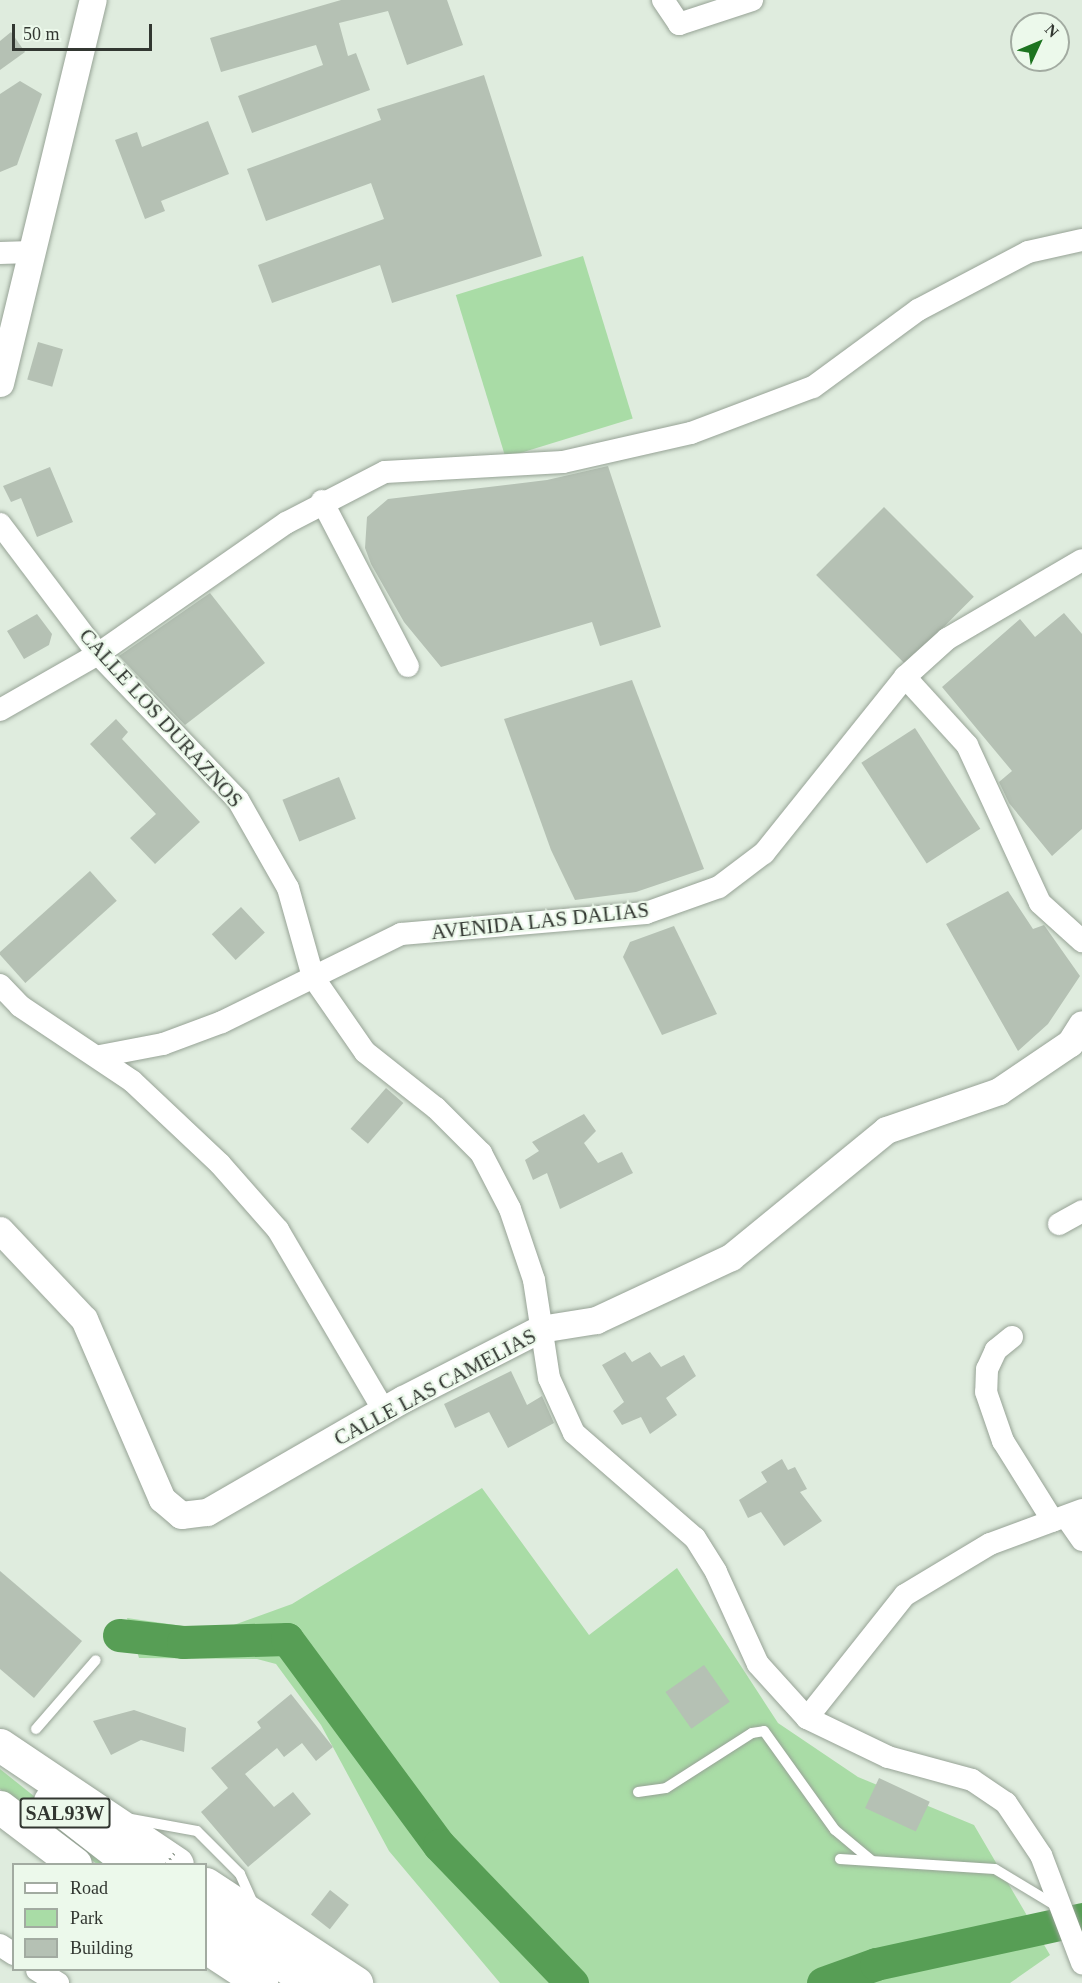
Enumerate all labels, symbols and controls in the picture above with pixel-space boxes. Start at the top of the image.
scale bar [15,12,154,50]
north arrow [1010,12,1070,72]
text: N [1042,20,1062,41]
text: 50 m [23,24,60,44]
street label: CALLE LOS DURAZNOS [74,623,248,813]
street label: AVENIDA LAS DALIAS [429,897,651,945]
street label: CALLE LAS CAMELIAS [330,1323,540,1451]
road number: SAL93W [19,1796,112,1830]
legend [12,1863,207,1971]
text: Road [70,1878,108,1898]
text: Park [70,1908,103,1928]
text: Building [70,1938,133,1958]

